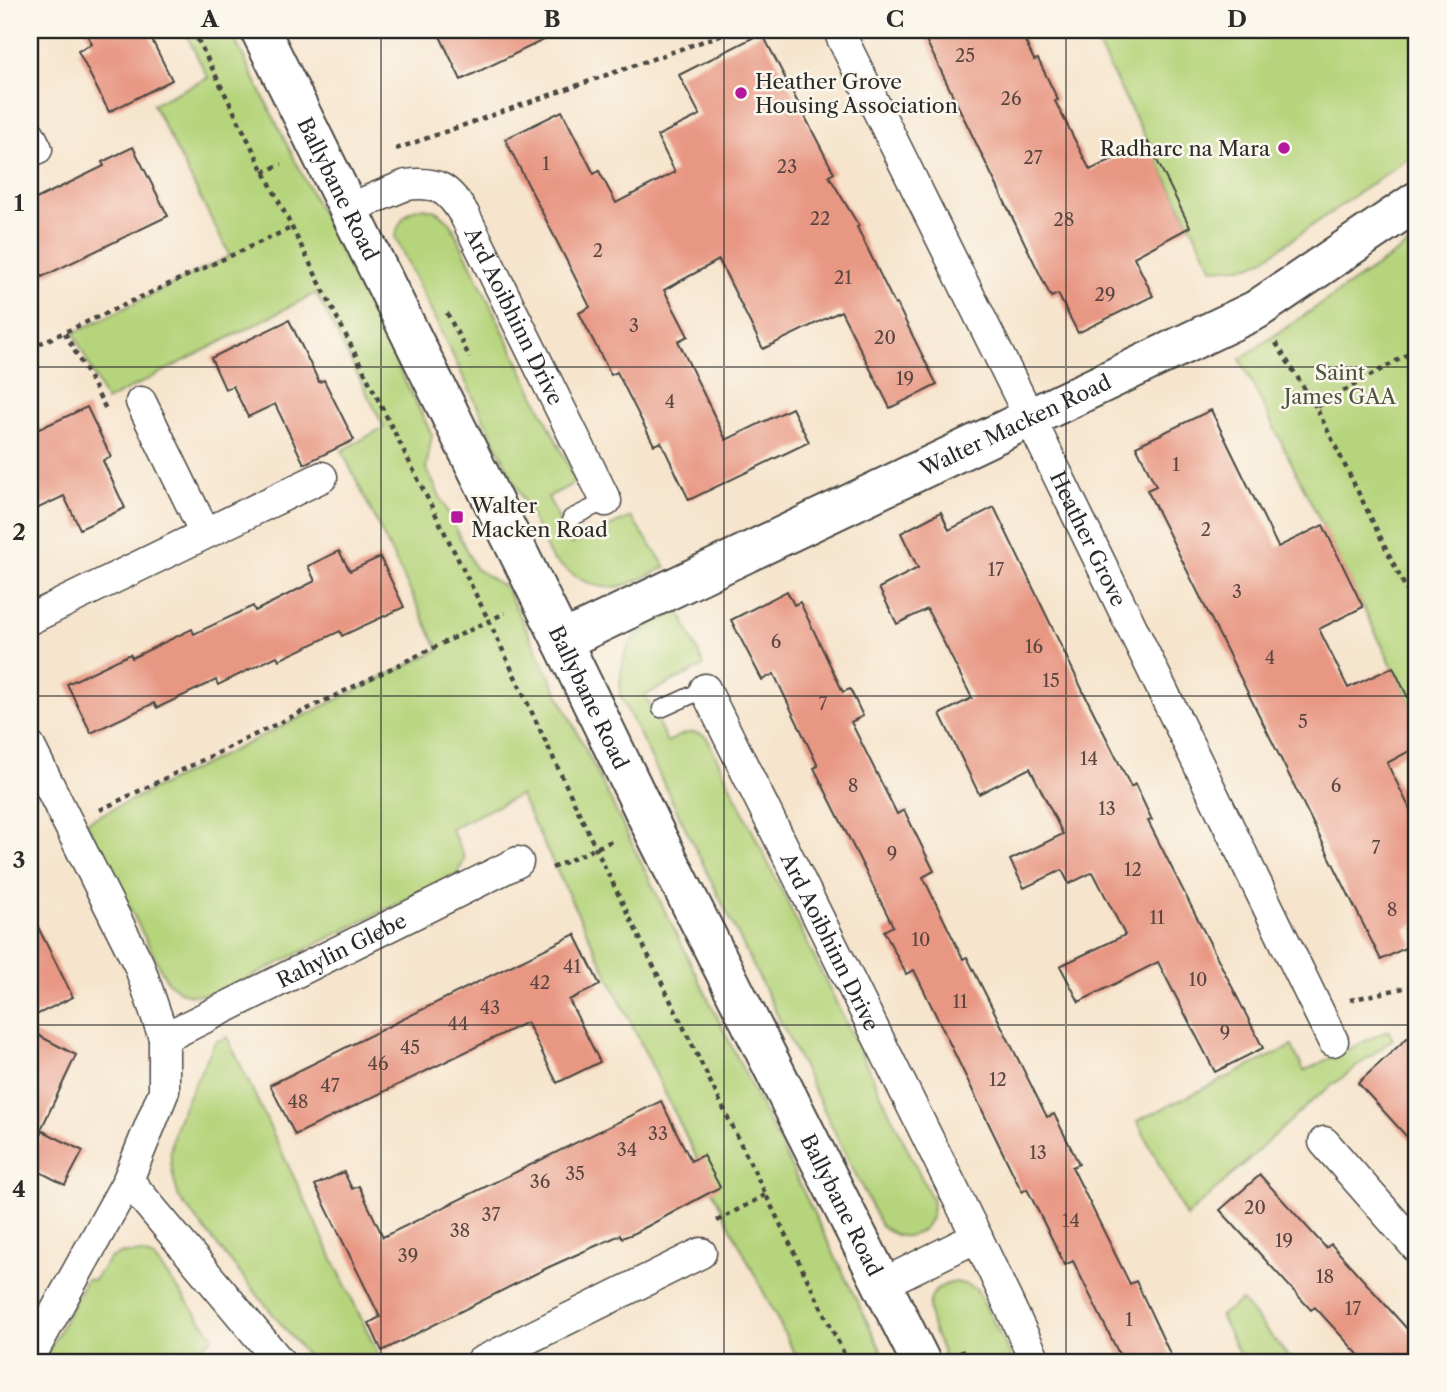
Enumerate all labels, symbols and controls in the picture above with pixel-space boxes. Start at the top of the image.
text: A [200,5,220,33]
text: B [543,5,561,33]
text: C [886,5,904,33]
text: D [1227,5,1247,33]
house number: 25 [955,45,975,67]
place label: Heather Grove Housing Association [755,69,958,118]
marker: Heather Grove Housing Association [733,85,749,101]
house number: 26 [1001,88,1021,110]
street label: Ballybane Road [293,113,384,264]
place label: Radharc na Mara [1100,136,1271,161]
marker: Radharc na Mara [1276,140,1292,156]
house number: 27 [1023,147,1043,169]
house number: 1 [542,153,550,175]
house number: 23 [777,156,797,178]
text: 1 [14,189,25,217]
house number: 22 [810,208,830,230]
house number: 28 [1053,209,1075,231]
street label: Ard Aoibhinn Drive [460,222,569,409]
house number: 2 [593,240,603,262]
house number: 21 [834,267,852,289]
house number: 29 [1095,284,1115,306]
house number: 3 [629,315,639,337]
house number: 20 [874,327,896,349]
park label: Saint James GAA [1281,360,1396,409]
house number: 19 [896,368,914,390]
street label: Walter Macken Road [915,369,1115,482]
house number: 4 [665,391,675,413]
house number: 1 [1172,454,1180,476]
street label: Heather Grove [1045,467,1132,610]
place label: Walter Macken Road [470,493,608,542]
marker: Walter Macken Road [449,509,465,525]
text: 2 [12,518,26,546]
house number: 2 [1201,519,1211,541]
house number: 17 [988,559,1004,581]
house number: 3 [1232,581,1242,603]
street label: Ballybane Road [544,622,634,773]
house number: 6 [771,631,781,653]
house number: 16 [1025,636,1043,658]
house number: 4 [1265,647,1275,669]
house number: 15 [1042,670,1060,692]
house number: 7 [819,693,828,715]
house number: 5 [1298,711,1308,733]
house number: 14 [1080,748,1098,770]
house number: 8 [848,775,858,797]
house number: 6 [1331,775,1341,797]
house number: 13 [1098,798,1116,820]
house number: 7 [1372,837,1381,859]
house number: 9 [887,843,897,865]
text: 3 [13,846,26,874]
street label: Ard Aoibhinn Drive [775,848,885,1034]
house number: 12 [1124,859,1142,881]
house number: 8 [1387,899,1397,921]
street label: Rahylin Glebe [272,907,410,993]
house number: 11 [1149,907,1165,929]
house number: 10 [912,929,930,951]
house number: 41 [563,956,581,978]
house number: 10 [1189,969,1207,991]
house number: 42 [530,972,550,994]
house number: 11 [952,991,968,1013]
house number: 43 [480,997,500,1019]
house number: 44 [448,1013,468,1035]
house number: 9 [1220,1022,1230,1044]
house number: 45 [400,1037,420,1059]
house number: 46 [368,1053,388,1075]
house number: 12 [989,1069,1007,1091]
house number: 47 [320,1075,340,1097]
house number: 48 [287,1091,309,1113]
house number: 33 [648,1123,668,1145]
street label: Ballybane Road [796,1129,888,1280]
house number: 34 [617,1139,637,1161]
house number: 13 [1029,1142,1047,1164]
house number: 35 [565,1163,585,1185]
house number: 36 [530,1171,550,1193]
text: 4 [12,1175,26,1203]
house number: 20 [1244,1197,1266,1219]
house number: 37 [482,1204,501,1226]
house number: 14 [1062,1210,1080,1232]
house number: 38 [450,1220,470,1242]
house number: 19 [1275,1230,1293,1252]
house number: 39 [398,1245,418,1267]
house number: 18 [1316,1266,1334,1288]
house number: 17 [1345,1298,1361,1320]
house number: 1 [1125,1309,1133,1331]

